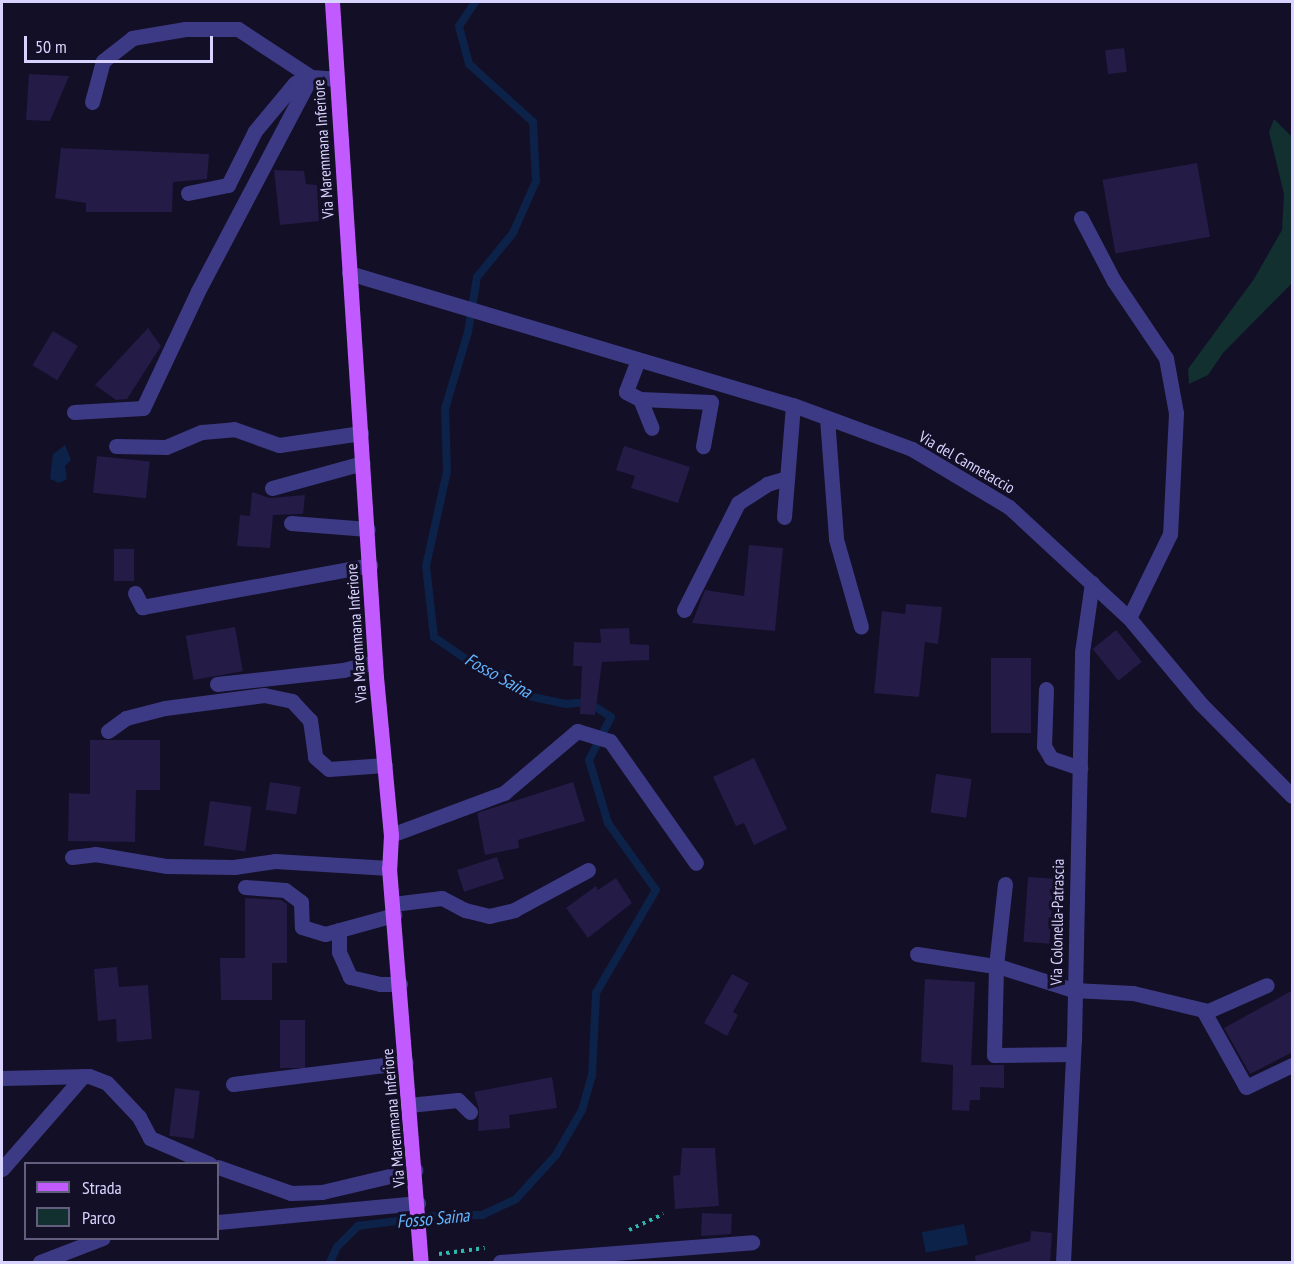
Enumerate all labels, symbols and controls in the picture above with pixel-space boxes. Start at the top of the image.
scale bar [27,24,216,62]
text: 50 m [35,35,67,58]
street label: Via Maremmana Inferiore [309,79,337,219]
street label: Via del Cannetaccio [916,427,1018,497]
street label: Via Maremmana Inferiore [342,563,370,703]
water label: Fosso Saina [461,649,535,703]
street label: Via Colonella-Patrascia [1046,859,1068,985]
street label: Via Maremmana Inferiore [377,1048,409,1188]
legend [24,1162,219,1240]
text: Strada [82,1176,122,1199]
water label: Fosso Saina [396,1205,470,1233]
text: Parco [82,1206,116,1229]

